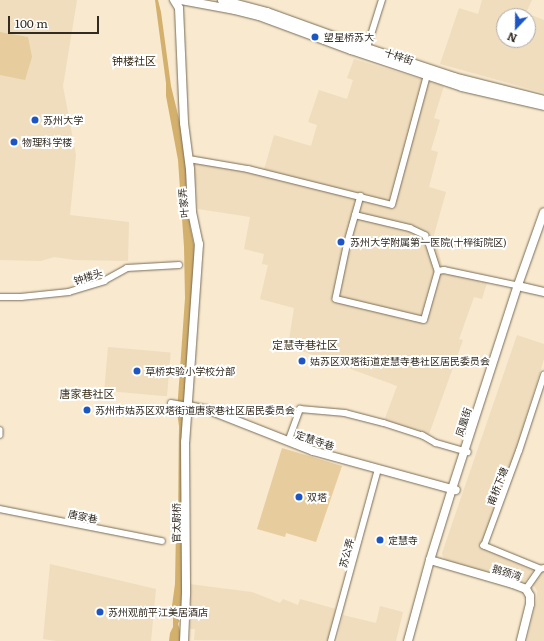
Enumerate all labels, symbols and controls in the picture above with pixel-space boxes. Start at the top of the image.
scale bar [10,8,101,34]
north arrow [496,8,536,48]
text: 100 m [15,14,48,32]
text: N [505,29,519,47]
marker: 望星桥苏大 [309,31,321,43]
place label: 望星桥苏大 [324,31,374,43]
street label: 十梓街 [383,46,415,66]
district label: 钟楼社区 [112,53,156,67]
place label: 苏州大学 [43,114,83,126]
marker: 苏州大学 [30,115,40,125]
place label: 物理科学楼 [22,136,72,148]
marker: 物理科学楼 [9,137,19,147]
street label: 叶家弄 [176,188,190,218]
marker: 苏州大学附属第一医院(十梓街院区) [335,236,347,248]
place label: 苏州大学附属第一医院(十梓街院区) [350,236,507,248]
street label: 钟楼头 [72,265,104,287]
district label: 定慧寺巷社区 [272,337,338,351]
place label: 姑苏区双塔街道定慧寺巷社区居民委员会 [310,355,490,367]
marker: 姑苏区双塔街道定慧寺巷社区居民委员会 [297,356,307,366]
place label: 草桥实验小学校分部 [145,365,235,377]
marker: 草桥实验小学校分部 [132,366,142,376]
district label: 唐家巷社区 [60,386,114,400]
place label: 苏州市姑苏区双塔街道唐家巷社区居民委员会 [95,404,295,416]
marker: 苏州市姑苏区双塔街道唐家巷社区居民委员会 [82,405,92,415]
street label: 凤凰街 [453,406,473,438]
street label: 定慧寺巷 [294,428,336,452]
street label: 甫桥下塘 [484,465,510,507]
place label: 双塔 [307,491,327,503]
marker: 双塔 [294,492,304,502]
street label: 官太尉桥 [170,503,182,543]
street label: 唐家巷 [67,507,99,525]
place label: 定慧寺 [388,534,418,546]
marker: 定慧寺 [375,535,385,545]
street label: 苏公弄 [336,537,356,569]
street label: 鹅颈湾 [491,562,523,582]
place label: 苏州观前平江美居酒店 [108,606,208,618]
marker: 苏州观前平江美居酒店 [95,607,105,617]

